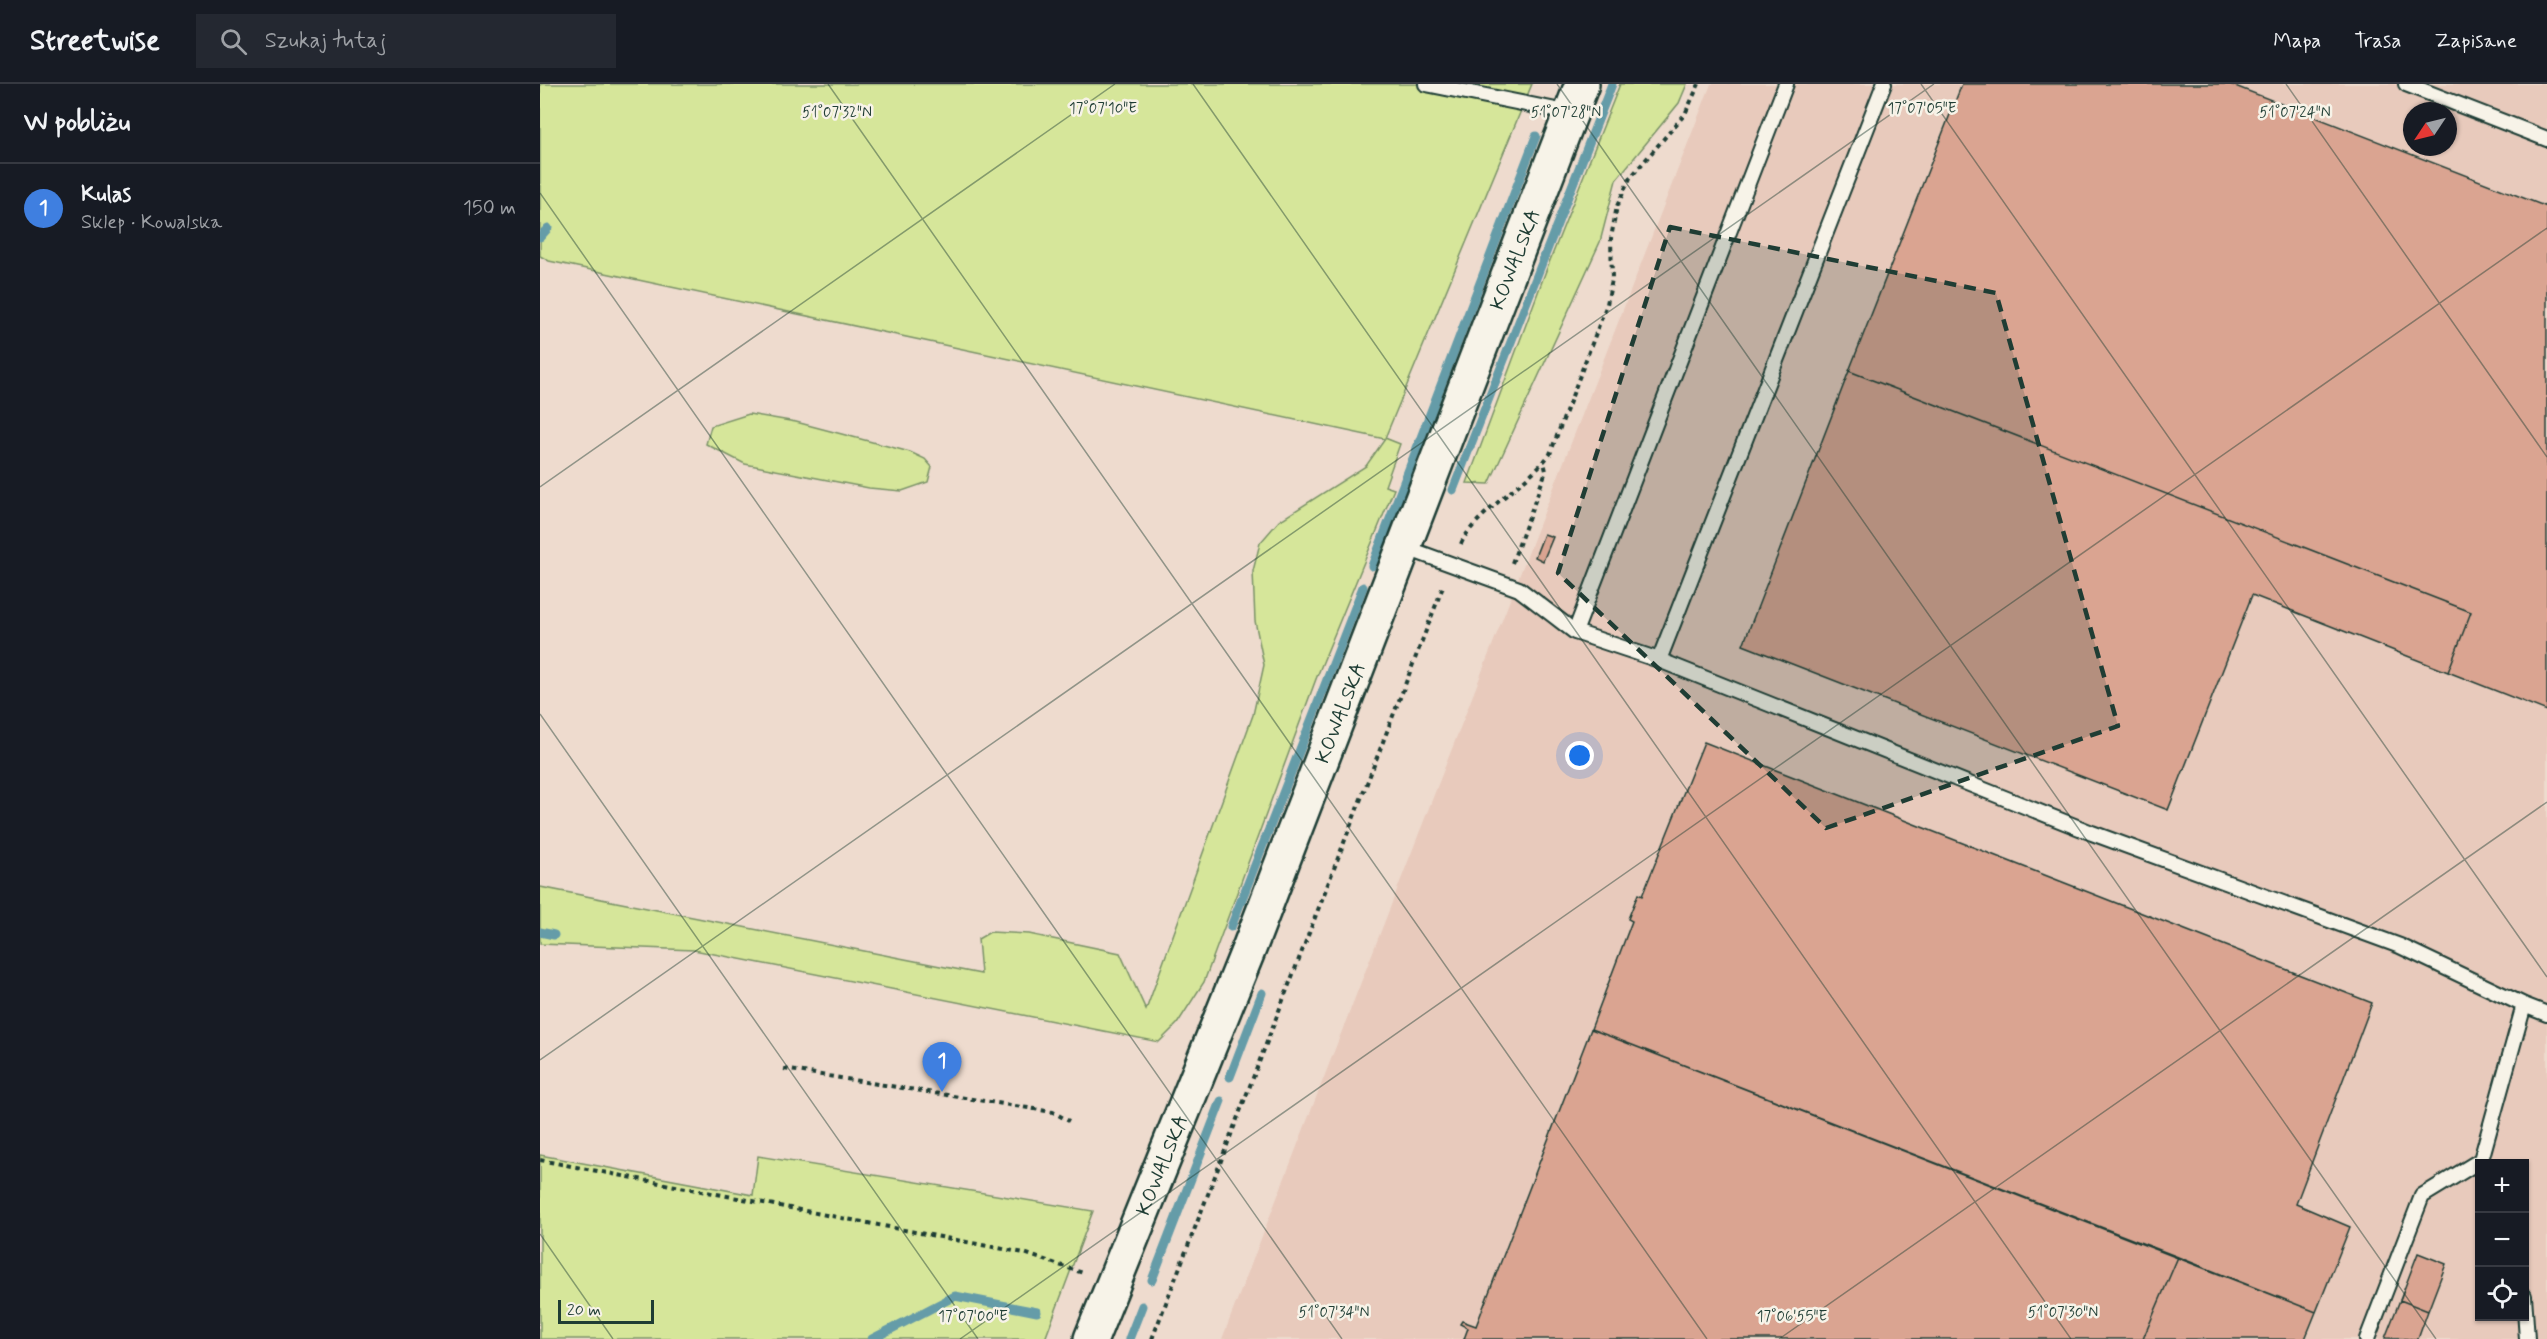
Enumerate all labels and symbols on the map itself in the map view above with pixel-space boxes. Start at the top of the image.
text: 17°07'10"E [1069,99,1137,119]
text: 17°07'05"E [1887,99,1957,119]
north arrow [2403,102,2457,156]
text: 51°07'32"N [802,103,872,123]
text: 51°07'28"N [1531,103,1601,123]
text: 51°07'24"N [2259,103,2331,123]
street label: KOWALSKA [1484,205,1548,314]
street label: KOWALSKA [1310,659,1373,768]
your location [1565,741,1594,770]
pin: 1 [922,1042,962,1092]
street label: KOWALSKA [1130,1111,1195,1220]
scale bar [558,1297,654,1324]
text: 51°07'34"N [1299,1303,1369,1323]
text: 51°07'30"N [2028,1303,2098,1323]
text: 17°07'00"E [938,1307,1008,1327]
text: 17°06'55"E [1757,1307,1827,1327]

